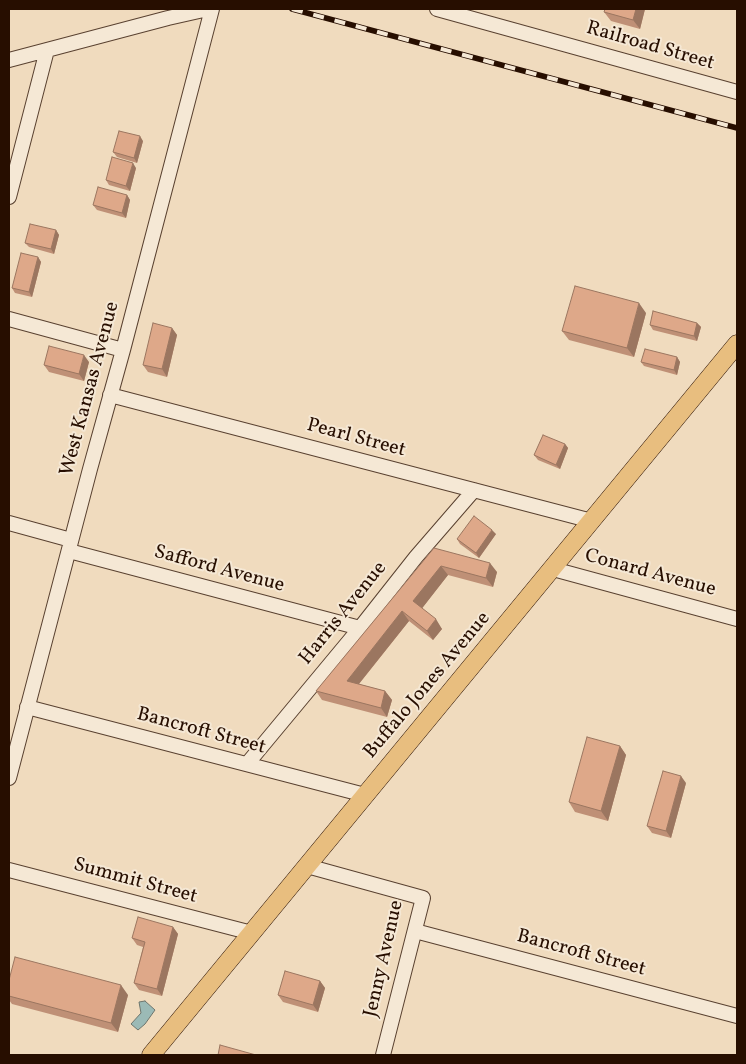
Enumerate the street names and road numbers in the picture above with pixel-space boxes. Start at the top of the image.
street label: Railroad Street [583,17,717,77]
street label: West Kansas Avenue [56,299,126,479]
street label: Pearl Street [304,414,408,464]
street label: Safford Avenue [151,541,287,599]
street label: Conard Avenue [582,545,718,603]
street label: Harris Avenue [295,558,393,670]
street label: Buffalo Jones Avenue [360,608,496,764]
street label: Bancroft Street [134,703,268,761]
street label: Summit Street [70,854,200,910]
street label: Jenny Avenue [360,898,410,1020]
street label: Bancroft Street [514,925,648,983]

